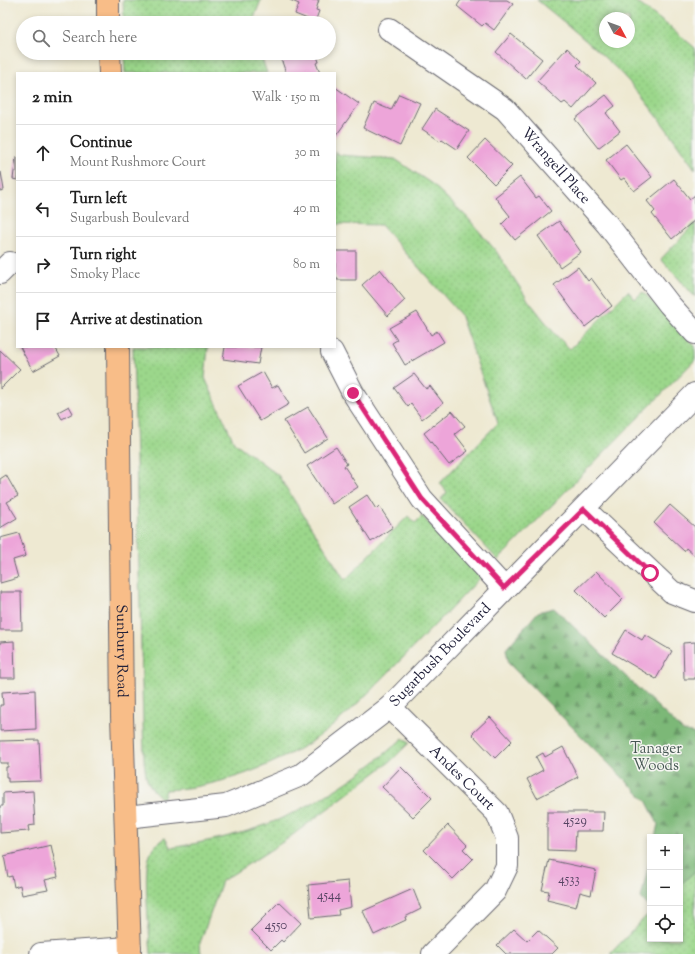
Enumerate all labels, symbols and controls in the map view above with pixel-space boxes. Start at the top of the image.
north arrow [599,12,635,48]
search box [16,16,336,60]
icon: search [30,27,52,49]
text: Search here [62,28,137,49]
text: 2 min [32,86,73,110]
text: Walk · 150 m [251,89,320,107]
street label: Wrangell Place [516,123,595,209]
text: Continue [70,133,132,154]
icon: ahead [32,142,54,164]
text: 30 m [294,144,320,162]
text: Mount Rushmore Court [70,154,206,172]
text: Turn left [70,189,127,210]
icon: left [32,198,54,220]
text: 40 m [293,200,320,218]
text: Sugarbush Boulevard [70,210,189,228]
text: Turn right [70,245,136,266]
icon: right [32,254,54,276]
text: 80 m [293,256,320,274]
text: Smoky Place [70,266,140,284]
icon: arrive [32,310,54,332]
text: Arrive at destination [70,310,203,331]
route end [344,384,362,402]
route start [641,564,659,582]
street label: Sugarbush Boulevard [385,598,496,712]
street label: Sunbury Road [110,604,132,698]
park label: Tanager Woods [630,739,682,777]
street label: Andes Court [424,741,499,815]
house number: 4529 [563,812,587,830]
map controls [647,834,683,942]
button: + [647,834,683,870]
button: − [647,870,683,906]
house number: 4533 [558,871,580,889]
house number: 4544 [317,887,341,905]
button: locate [647,906,683,942]
house number: 4550 [265,917,287,935]

